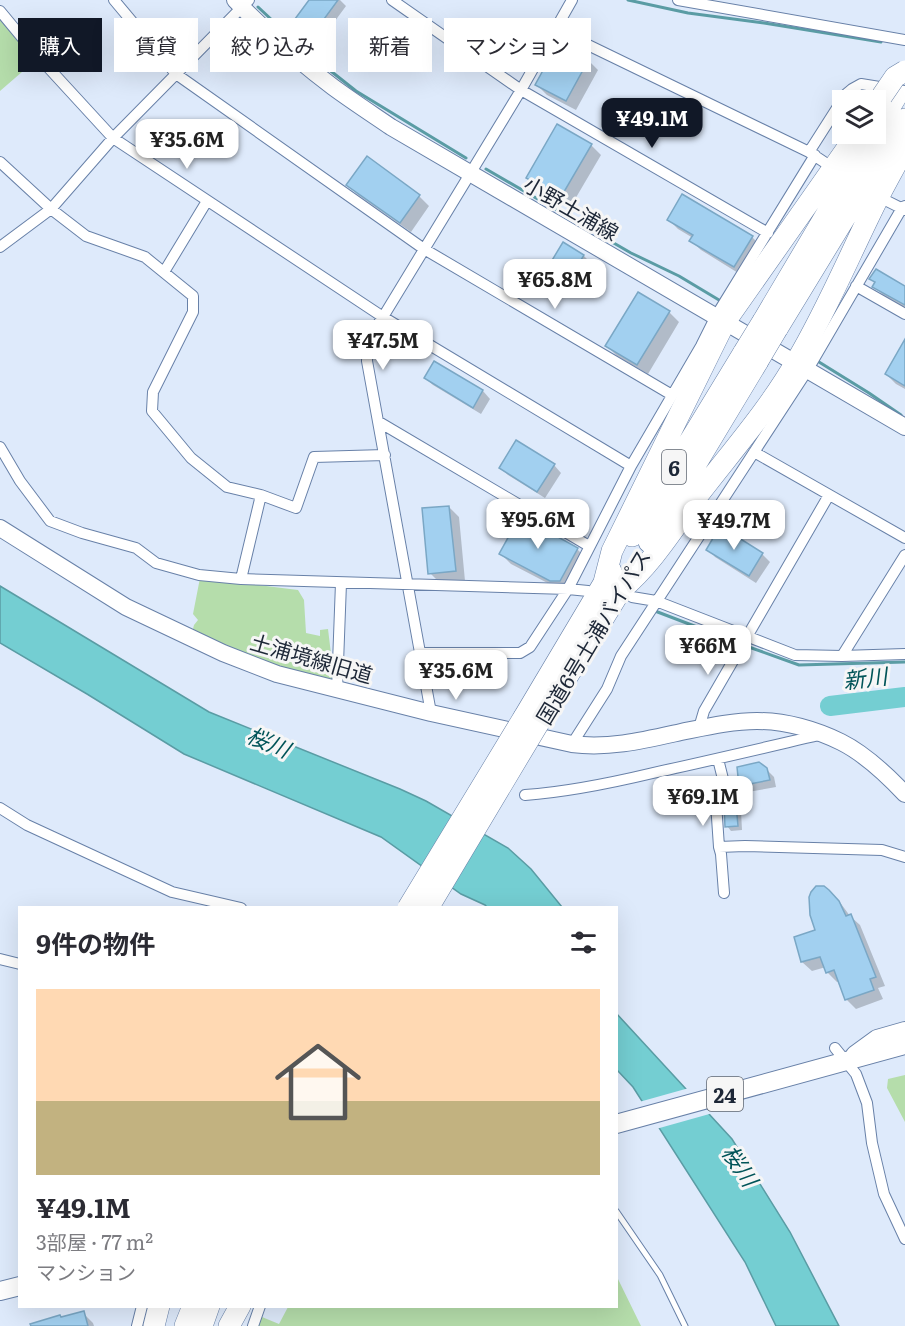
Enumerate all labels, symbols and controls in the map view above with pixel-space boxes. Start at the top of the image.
chip: 購入 [18,18,102,72]
chip: 賃貸 [114,18,198,72]
chip: 絞り込み [210,18,336,72]
chip: 新着 [348,18,432,72]
chip: マンション [444,18,591,72]
map controls [832,90,886,144]
button: layers [832,90,886,144]
pin: ¥49.1M [603,98,701,149]
text: ¥49.1M [616,102,688,132]
pin: ¥35.6M [138,119,236,170]
text: ¥35.6M [150,123,224,153]
street label: 小野土浦線 [519,167,625,247]
pin: ¥65.8M [506,259,604,310]
text: ¥65.8M [517,263,593,293]
pin: ¥47.5M [334,320,432,371]
text: ¥47.5M [347,324,419,354]
road number: 6 [662,450,686,484]
pin: ¥95.6M [489,499,587,550]
pin: ¥49.7M [685,500,783,551]
text: ¥95.6M [500,503,576,533]
text: ¥49.7M [697,504,771,534]
street label: 国道6号土浦バイパス [527,542,657,730]
street label: 土浦境線旧道 [247,625,377,689]
pin: ¥66M [672,625,744,676]
text: ¥66M [679,629,737,659]
pin: ¥35.6M [407,650,505,701]
text: ¥35.6M [419,654,493,684]
water label: 新川 [841,658,891,696]
water label: 桜川 [242,717,298,766]
pin: ¥69.1M [654,776,752,827]
text: ¥69.1M [667,780,739,810]
text: 9件の物件 [36,923,155,962]
icon: filters [567,926,600,959]
icon: home [264,1028,372,1136]
road number: 24 [707,1077,743,1111]
water label: 桜川 [715,1138,768,1194]
text: ¥49.1M [36,1187,131,1226]
text: 3部屋 · 77 m² [36,1226,153,1256]
text: マンション [36,1256,136,1286]

